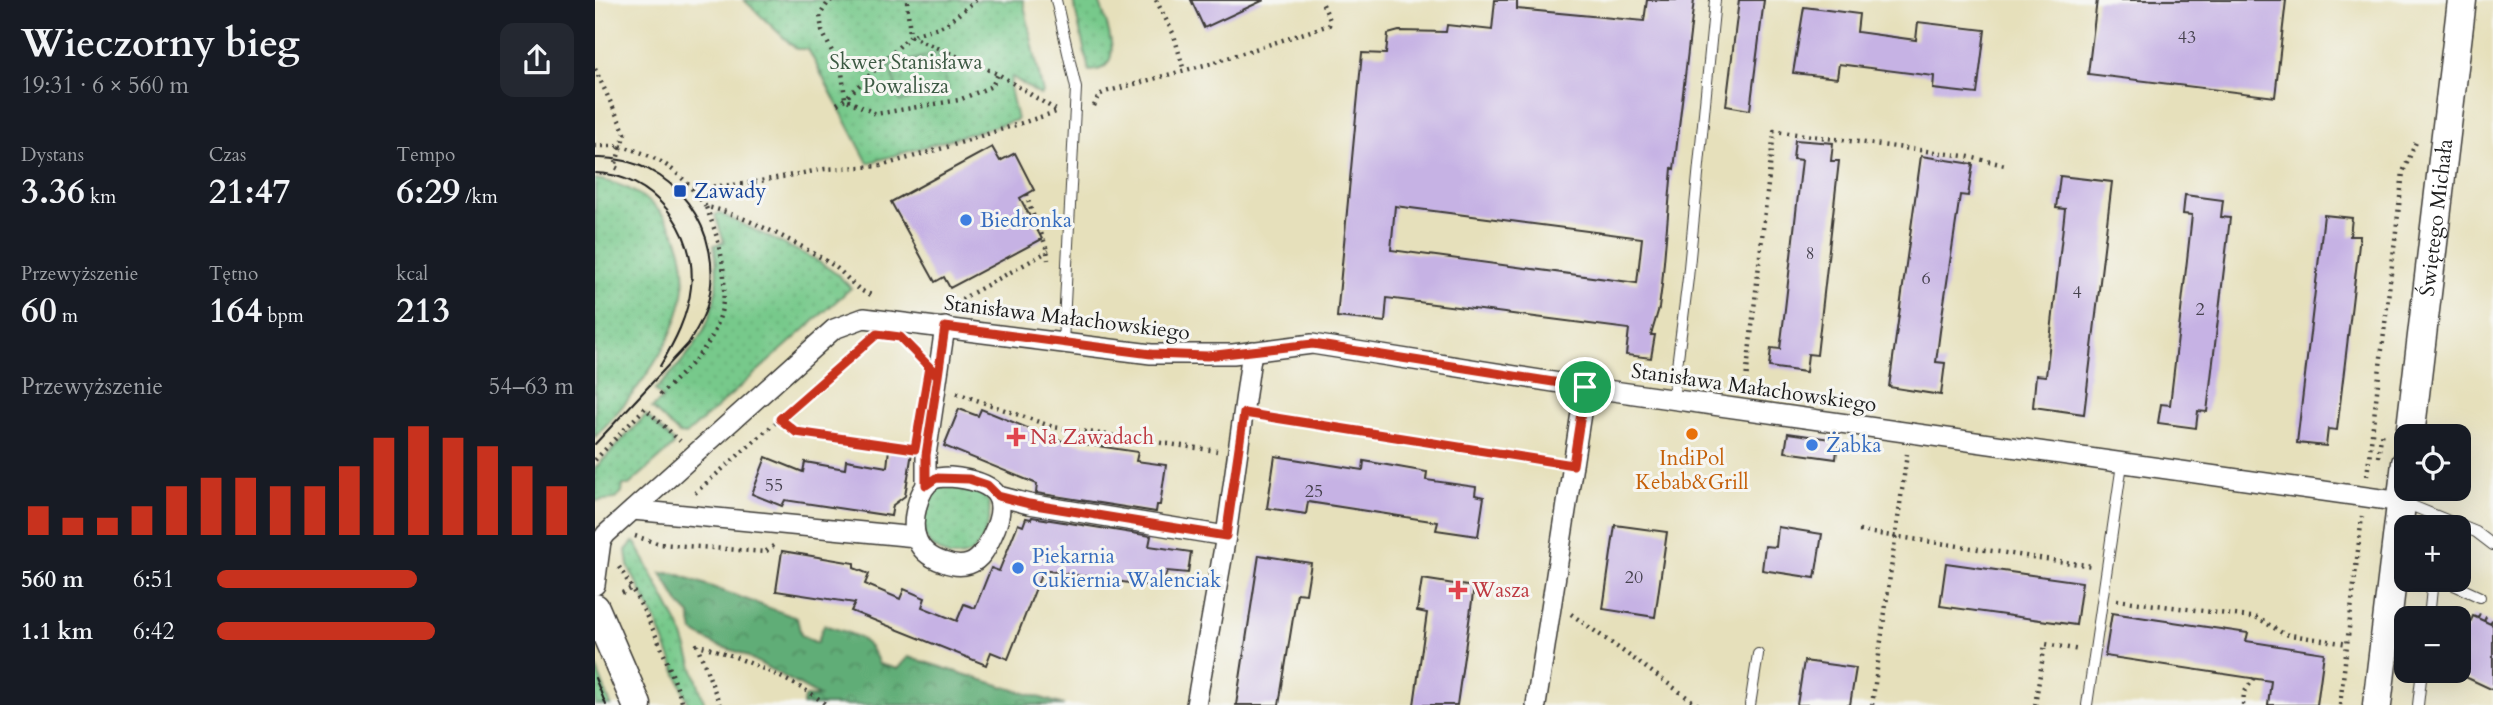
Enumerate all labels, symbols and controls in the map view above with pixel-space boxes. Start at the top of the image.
text: Wieczorny bieg [21,18,300,70]
button: share [500,23,574,97]
house number: 43 [2178,25,2196,50]
park label: Skwer Stanisława Powalisza [829,48,983,101]
text: 19:31 · 6 × 560 m [21,70,189,101]
street label: Świętego Michała [2411,137,2460,298]
text: Dystans [21,142,84,168]
text: Czas [209,142,246,168]
text: Tempo [396,142,455,168]
text: 3.36 [21,168,85,216]
text: 21:47 [209,168,291,216]
text: 6:29 [396,168,460,216]
place label: Zawady [694,177,766,206]
marker: Zawady [672,183,688,199]
text: km [85,184,116,210]
text: /km [460,184,498,210]
place label: Biedronka [980,206,1072,235]
marker: Biedronka [958,212,974,228]
house number: 8 [1805,241,1815,266]
text: Przewyższenie [21,261,138,287]
text: Tętno [209,261,258,287]
text: kcal [396,261,428,287]
house number: 6 [1921,266,1931,291]
house number: 4 [2072,280,2082,305]
text: 60 [21,287,57,335]
text: 164 [209,287,262,335]
text: 213 [396,287,450,335]
street label: Stanisława Małachowskiego [942,289,1192,347]
house number: 2 [2195,297,2205,322]
text: m [57,303,78,329]
text: bpm [262,303,304,329]
street label: Stanisława Małachowskiego [1629,356,1879,420]
pin [1555,357,1615,417]
icon: arrive [1566,368,1604,406]
text: Przewyższenie [21,371,163,402]
text: 54–63 m [489,371,574,402]
place label: Na Zawadach [1030,423,1154,452]
map controls [2394,424,2471,683]
button: locate [2394,424,2471,501]
marker: IndiPol Kebab&Grill [1684,426,1700,442]
marker: Na Zawadach [1008,429,1024,445]
place label: Żabka [1826,431,1882,460]
marker: Żabka [1804,437,1820,453]
place label: IndiPol Kebab&Grill [1635,444,1749,497]
house number: 55 [765,473,783,498]
house number: 25 [1305,479,1323,504]
button: + [2394,515,2471,592]
place label: Piekarnia Cukiernia Walenciak [1032,542,1222,595]
marker: Piekarnia Cukiernia Walenciak [1010,560,1026,576]
text: 560 m [21,564,84,595]
text: 6:51 [133,564,174,595]
house number: 20 [1625,565,1643,590]
place label: Wasza [1471,576,1530,605]
marker: Wasza [1450,582,1466,598]
button: − [2394,606,2471,683]
text: 1.1 km [21,616,93,647]
text: 6:42 [133,616,174,647]

